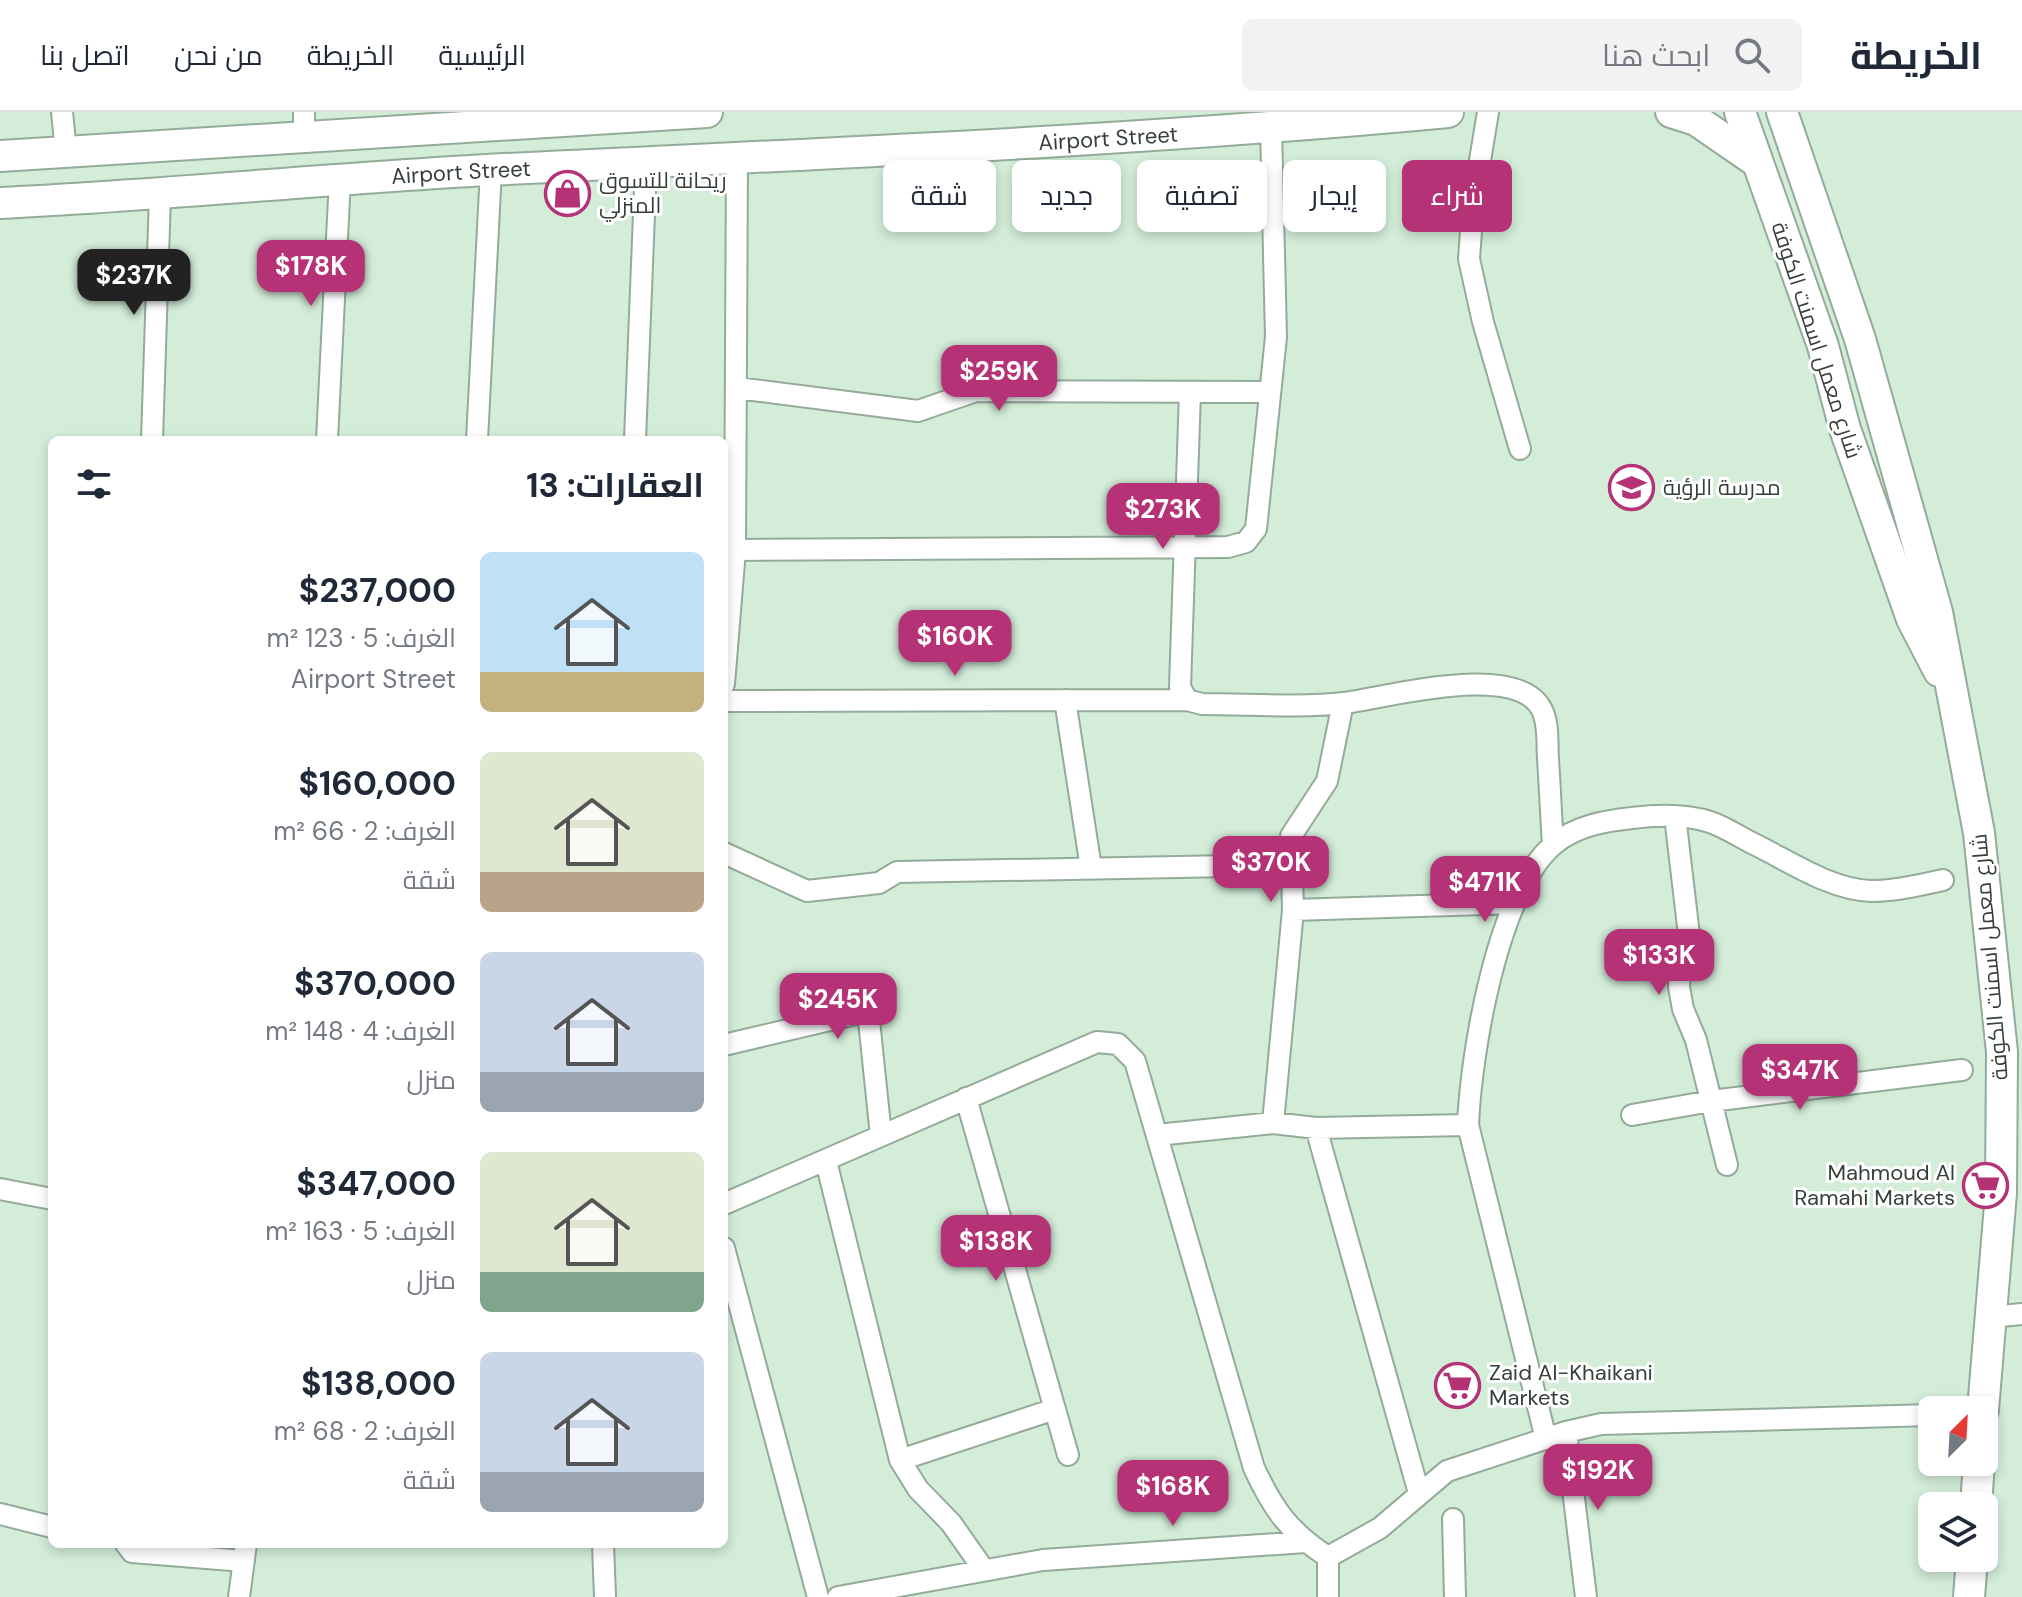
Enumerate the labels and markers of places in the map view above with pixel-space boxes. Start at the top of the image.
place label: ريحانة للتسوق المنزلي [599,166,727,222]
shop icon: ريحانة للتسوق المنزلي [544,169,592,217]
pin: $178K [255,240,367,308]
pin: $237K [78,249,190,317]
pin: $259K [943,345,1055,413]
school or university icon: مدرسة الرؤية [1608,463,1656,511]
place label: مدرسة الرؤية [1663,473,1781,502]
pin: $273K [1107,483,1219,551]
pin: $160K [899,610,1011,678]
pin: $370K [1215,836,1327,904]
pin: $471K [1429,856,1541,924]
pin: $133K [1603,929,1715,997]
pin: $245K [782,973,894,1041]
pin: $347K [1744,1044,1856,1112]
place label: Mahmoud Al Ramahi Markets [1794,1158,1955,1212]
supermarket icon: Mahmoud Al Ramahi Markets [1962,1161,2010,1209]
pin: $138K [940,1215,1052,1283]
place label: Zaid Al-Khaikani Markets [1489,1358,1653,1412]
supermarket icon: Zaid Al-Khaikani Markets [1434,1361,1482,1409]
pin: $192K [1542,1444,1654,1512]
pin: $168K [1117,1460,1229,1528]

